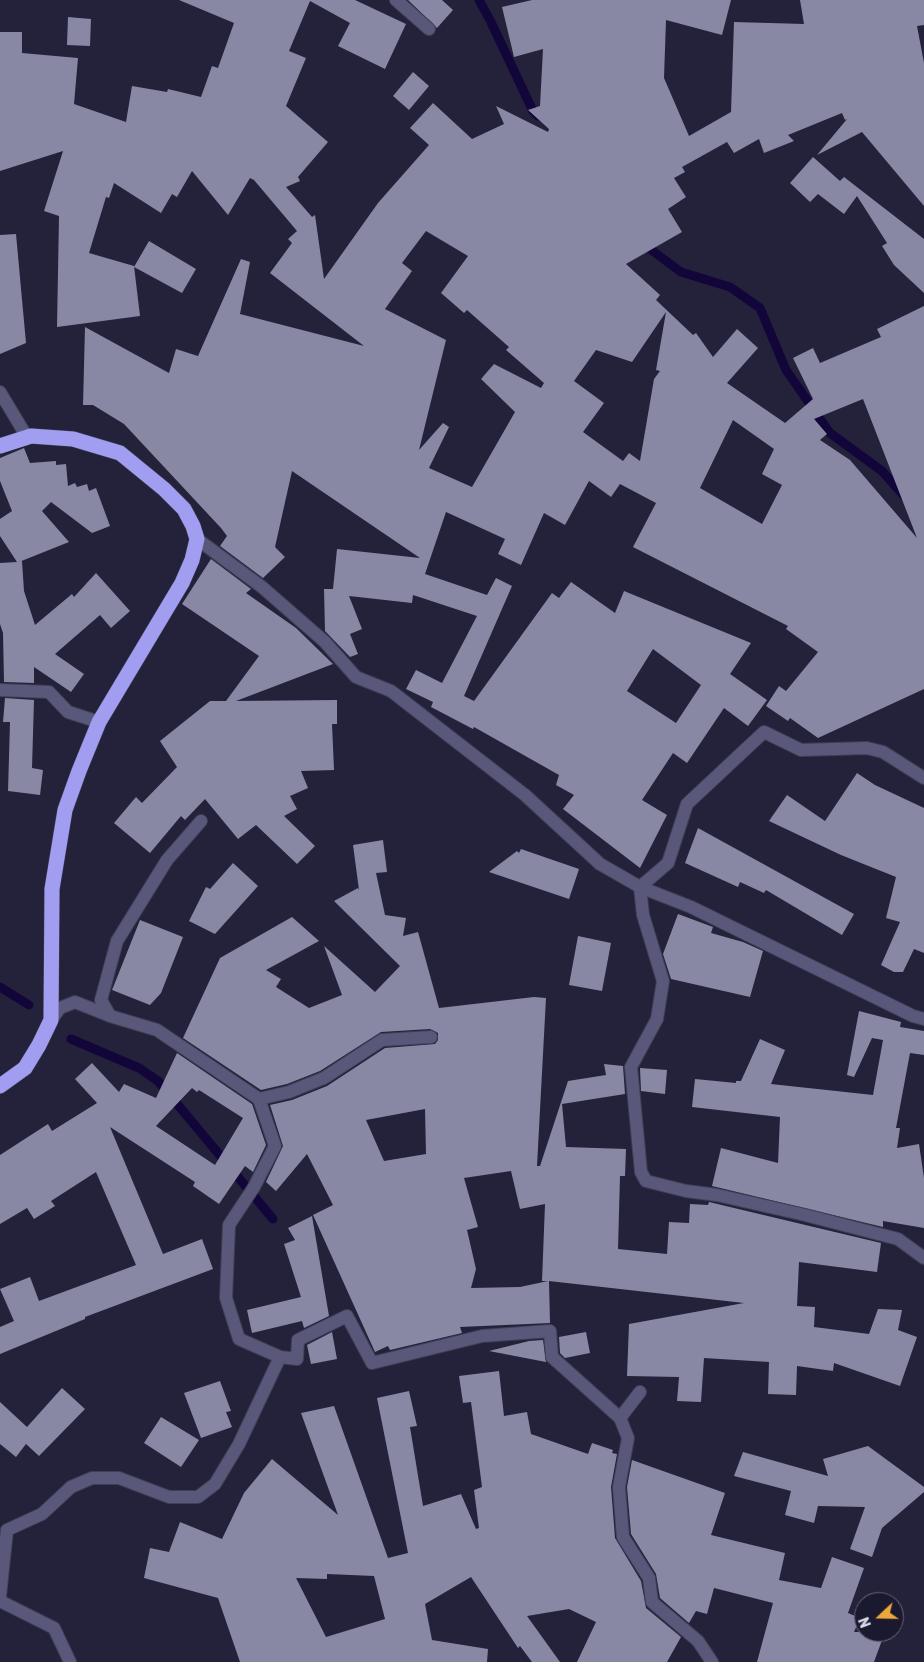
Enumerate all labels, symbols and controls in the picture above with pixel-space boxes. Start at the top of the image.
north arrow [854,1592,904,1642]
text: N [856,1614,875,1630]

